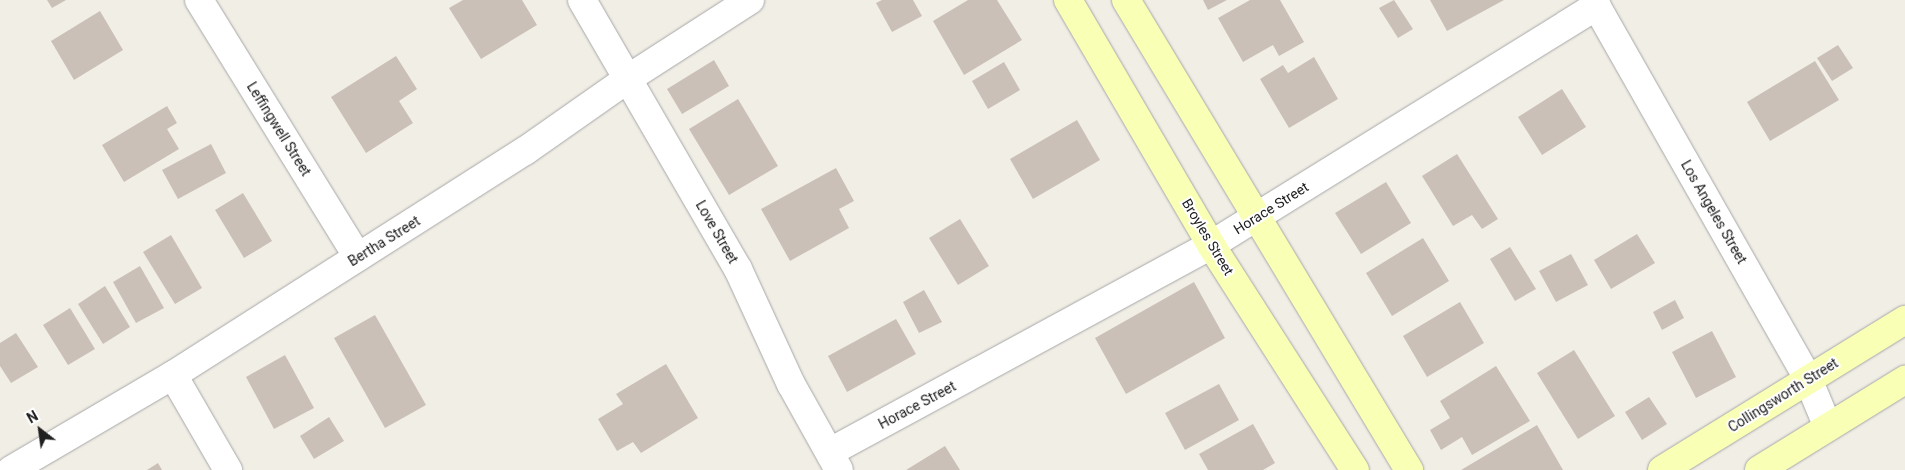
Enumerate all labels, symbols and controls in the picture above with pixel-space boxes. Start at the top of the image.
street label: Leffingwell Street [243,79,315,179]
street label: Los Angeles Street [1678,157,1750,267]
street label: Horace Street [1230,178,1312,238]
street label: Broyles Street [1179,196,1237,278]
street label: Love Street [692,198,742,266]
street label: Bertha Street [345,212,423,270]
street label: Collingsworth Street [1725,354,1841,436]
street label: Horace Street [875,378,959,432]
north arrow [15,405,65,455]
text: N [24,408,41,426]

